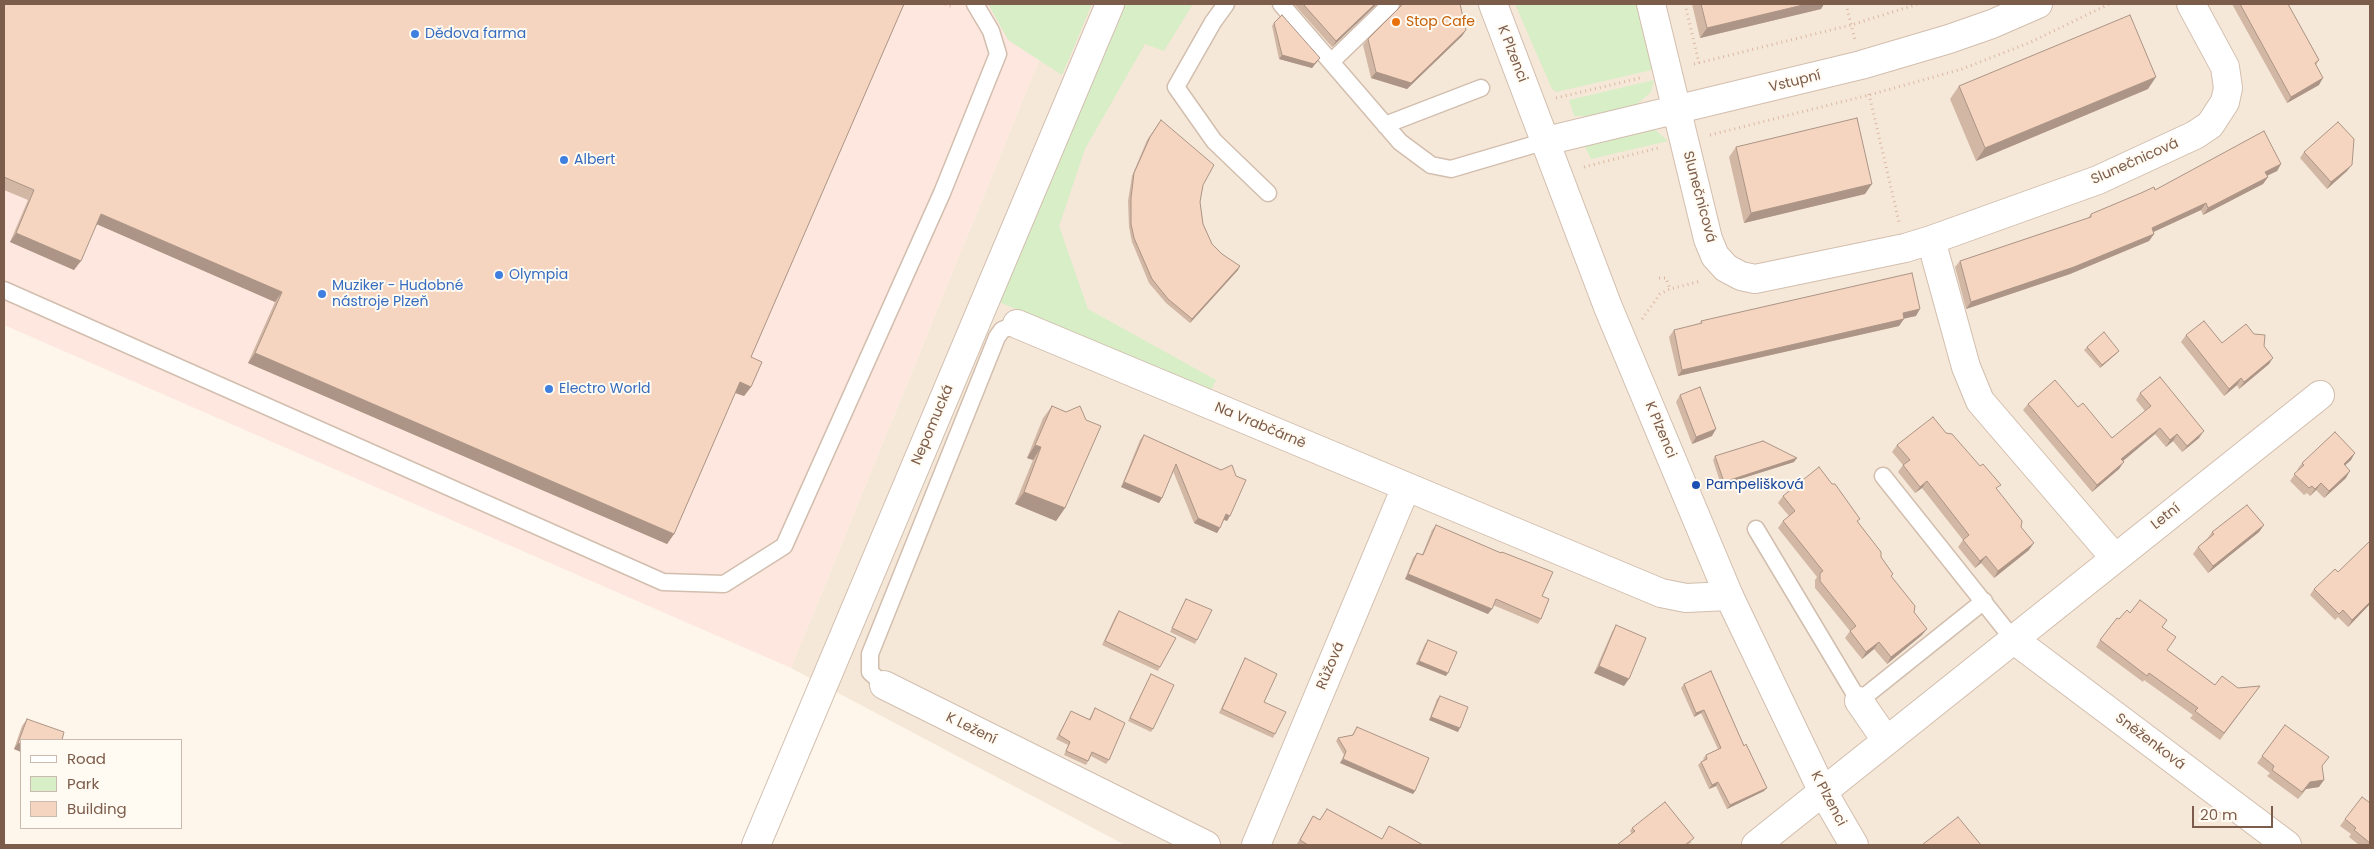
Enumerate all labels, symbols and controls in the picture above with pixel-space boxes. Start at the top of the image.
place label: Stop Cafe [1406,14,1475,30]
marker: Stop Cafe [1390,16,1402,28]
street label: K Plzenci [1493,23,1531,85]
place label: Dědova farma [425,26,526,42]
marker: Dědova farma [409,28,421,40]
street label: Vstupní [1767,67,1823,97]
street label: Slunečnicová [2089,135,2181,189]
street label: Slunečnicová [1679,149,1719,245]
place label: Albert [574,152,615,168]
marker: Albert [558,154,570,166]
place label: Olympia [509,267,568,283]
marker: Olympia [493,269,505,281]
place label: Muziker - Hudobné nástroje Plzeň [332,278,463,310]
marker: Muziker - Hudobné nástroje Plzeň [316,288,328,300]
place label: Electro World [559,381,651,397]
street label: Nepomucká [909,382,957,468]
marker: Electro World [543,383,555,395]
street label: Na Vrabčárně [1212,399,1308,453]
street label: K Plzenci [1641,399,1679,461]
place label: Pampelišková [1706,477,1804,493]
marker: Pampelišková [1690,479,1702,491]
street label: Letní [2148,500,2184,534]
street label: Růžová [1313,640,1349,692]
street label: K Ležení [943,710,999,748]
street label: Sněženková [2112,710,2188,774]
legend [20,739,182,829]
text: Road [67,748,106,769]
street label: K Plzenci [1807,769,1849,829]
text: Park [67,773,99,794]
scale bar [2194,796,2275,828]
text: Building [67,798,127,819]
text: 20 m [2200,804,2238,825]

